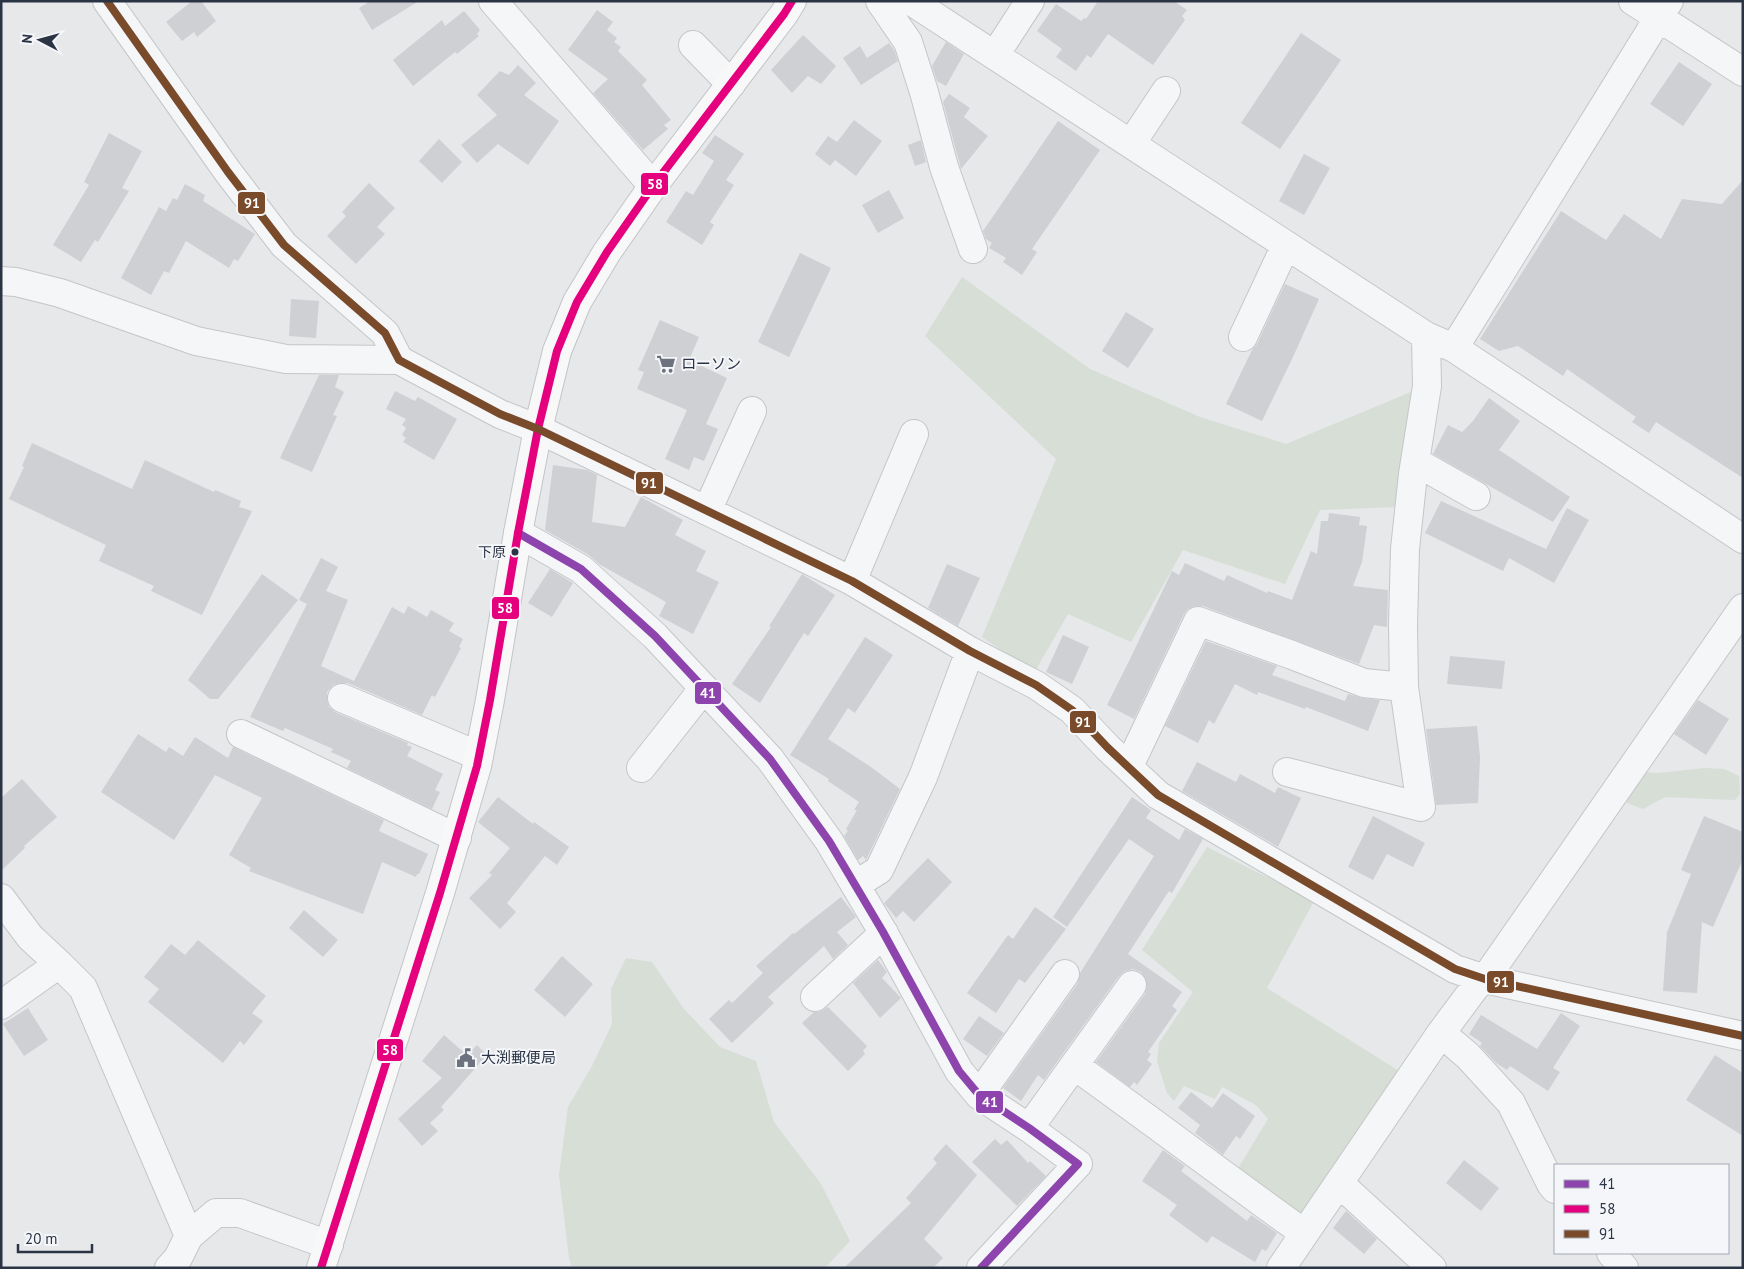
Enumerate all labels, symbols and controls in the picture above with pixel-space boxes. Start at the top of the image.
north arrow [15,15,65,65]
text: N [18,33,37,44]
line badge: 58 [640,172,669,196]
text: 58 [647,175,663,193]
line badge: 91 [237,191,266,215]
text: 91 [244,194,260,212]
supermarket icon: ローソン [655,353,677,375]
place label: ローソン [681,354,741,373]
line badge: 91 [635,471,664,495]
text: 91 [641,474,657,492]
place label: 下原 [478,543,506,561]
marker: 下原 [510,547,520,557]
line badge: 58 [491,596,520,620]
text: 58 [497,599,513,617]
line badge: 41 [694,681,722,705]
text: 41 [700,684,716,702]
line badge: 91 [1069,710,1097,734]
text: 91 [1075,713,1091,731]
line badge: 91 [1486,970,1515,994]
text: 91 [1493,973,1509,991]
line badge: 58 [376,1038,404,1062]
text: 58 [382,1041,398,1059]
public building icon: 大渕郵便局 [455,1047,477,1069]
place label: 大渕郵便局 [481,1048,556,1067]
line badge: 41 [975,1090,1004,1114]
text: 41 [982,1093,998,1111]
legend [1554,1164,1729,1254]
text: 41 [1599,1174,1615,1193]
text: 58 [1599,1199,1615,1218]
scale bar [18,1222,91,1254]
text: 91 [1599,1224,1615,1243]
text: 20 m [25,1229,58,1248]

